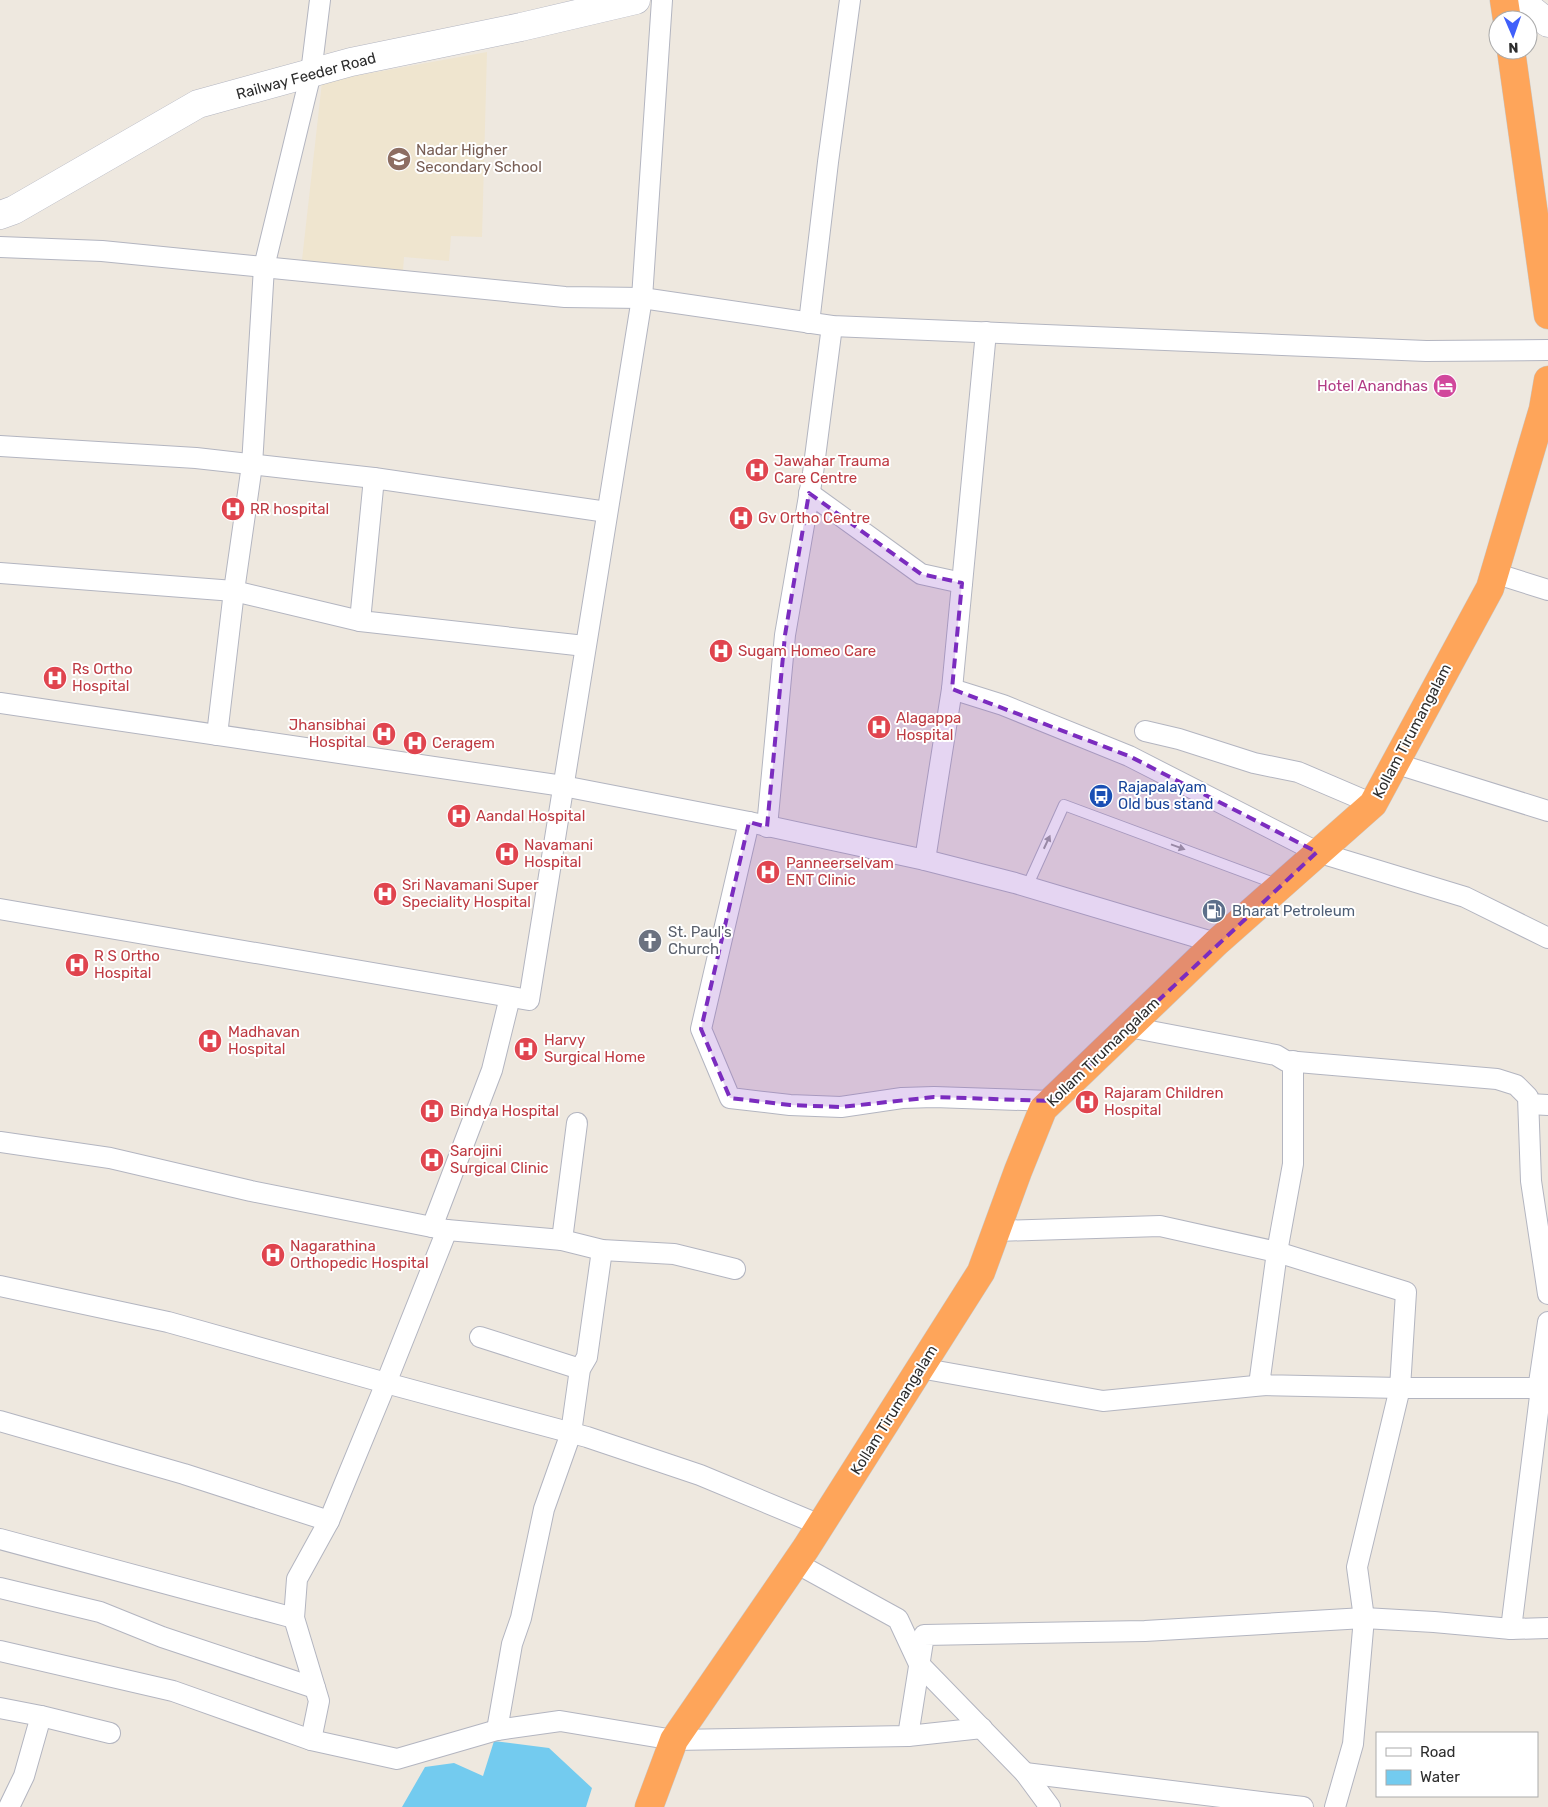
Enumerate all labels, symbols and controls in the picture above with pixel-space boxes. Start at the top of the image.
north arrow [1488,10,1538,60]
text: N [1508,39,1519,56]
street label: Railway Feeder Road [234,49,378,103]
place label: Nadar Higher Secondary School [416,141,542,176]
school or university icon: Nadar Higher Secondary School [386,146,412,172]
hotel icon: Hotel Anandhas [1432,373,1458,399]
place label: Hotel Anandhas [1317,377,1428,395]
place label: Jawahar Trauma Care Centre [774,452,890,487]
hospital icon: Jawahar Trauma Care Centre [744,457,770,483]
hospital icon: RR hospital [220,496,246,522]
place label: RR hospital [250,500,329,518]
hospital icon: Gv Ortho Centre [728,505,754,531]
place label: Gv Ortho Centre [758,509,870,527]
hospital icon: Sugam Homeo Care [708,638,734,664]
place label: Sugam Homeo Care [738,642,876,660]
place label: Rs Ortho Hospital [72,660,133,695]
street label: Kollam Tirumangalam [1369,661,1455,801]
hospital icon: Rs Ortho Hospital [42,665,68,691]
place label: Alagappa Hospital [896,709,961,744]
hospital icon: Alagappa Hospital [866,714,892,740]
place label: Jhansibhai Hospital [289,716,366,751]
hospital icon: Jhansibhai Hospital [371,721,397,747]
hospital icon: Ceragem [402,730,428,756]
place label: Ceragem [432,734,495,752]
place label: Rajapalayam Old bus stand [1118,778,1213,813]
bus stop icon: Rajapalayam Old bus stand [1088,783,1114,809]
hospital icon: Aandal Hospital [446,803,472,829]
place label: Aandal Hospital [476,807,585,825]
one-way arrow [1043,835,1051,849]
place label: Navamani Hospital [524,836,593,871]
hospital icon: Navamani Hospital [494,841,520,867]
one-way arrow [1171,843,1186,851]
place label: Panneerselvam ENT Clinic [786,854,894,889]
hospital icon: Panneerselvam ENT Clinic [755,859,781,885]
place label: Sri Navamani Super Speciality Hospital [402,876,539,911]
hospital icon: Sri Navamani Super Speciality Hospital [372,881,398,907]
fuel station icon: Bharat Petroleum [1201,898,1227,924]
place label: Bharat Petroleum [1232,902,1355,920]
place label: St. Paul's Church [668,923,732,958]
church icon: St. Paul's Church [637,928,663,954]
place label: R S Ortho Hospital [94,947,160,982]
hospital icon: R S Ortho Hospital [64,952,90,978]
street label: Kollam Tirumangalam [1043,994,1163,1110]
place label: Madhavan Hospital [228,1023,300,1058]
hospital icon: Madhavan Hospital [197,1028,223,1054]
place label: Harvy Surgical Home [544,1031,645,1066]
hospital icon: Harvy Surgical Home [513,1036,539,1062]
place label: Rajaram Children Hospital [1104,1084,1224,1119]
hospital icon: Rajaram Children Hospital [1074,1089,1100,1115]
hospital icon: Bindya Hospital [419,1098,445,1124]
place label: Bindya Hospital [450,1102,559,1120]
place label: Sarojini Surgical Clinic [450,1142,549,1177]
hospital icon: Sarojini Surgical Clinic [419,1147,445,1173]
place label: Nagarathina Orthopedic Hospital [290,1237,429,1272]
hospital icon: Nagarathina Orthopedic Hospital [260,1242,286,1268]
street label: Kollam Tirumangalam [847,1342,941,1478]
legend [1376,1732,1538,1797]
text: Road [1420,1743,1456,1761]
text: Water [1420,1768,1460,1786]

